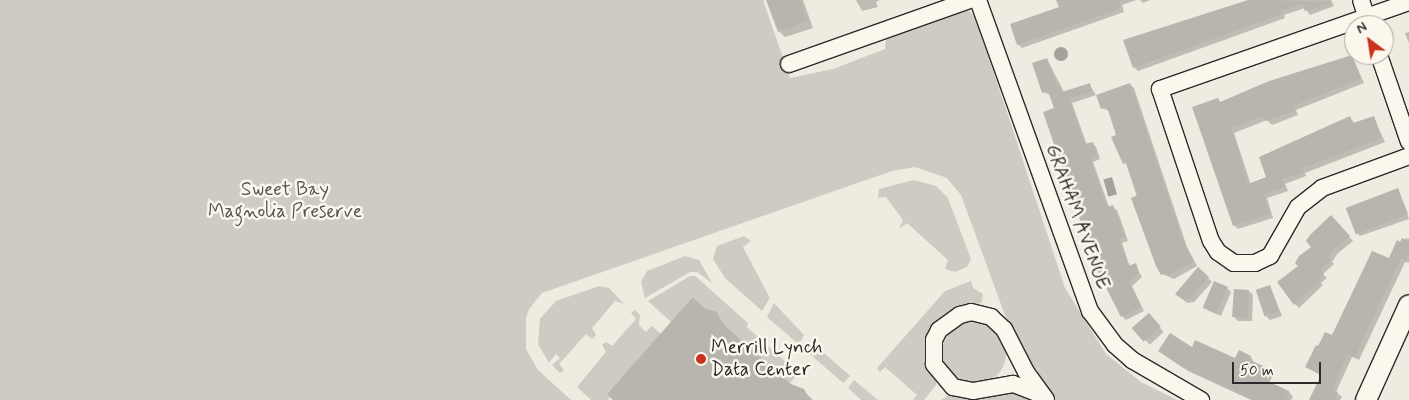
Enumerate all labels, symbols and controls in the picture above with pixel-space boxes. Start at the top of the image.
north arrow [1344,15,1394,65]
text: N [1353,18,1370,38]
street label: GRAHAM AVENUE [1040,140,1114,294]
park label: Sweet Bay Magnolia Preserve [208,179,362,223]
place label: Merrill Lynch Data Center [711,337,827,381]
scale bar [1234,352,1323,384]
marker: Merrill Lynch Data Center [695,353,707,365]
text: 50 m [1240,361,1274,381]

